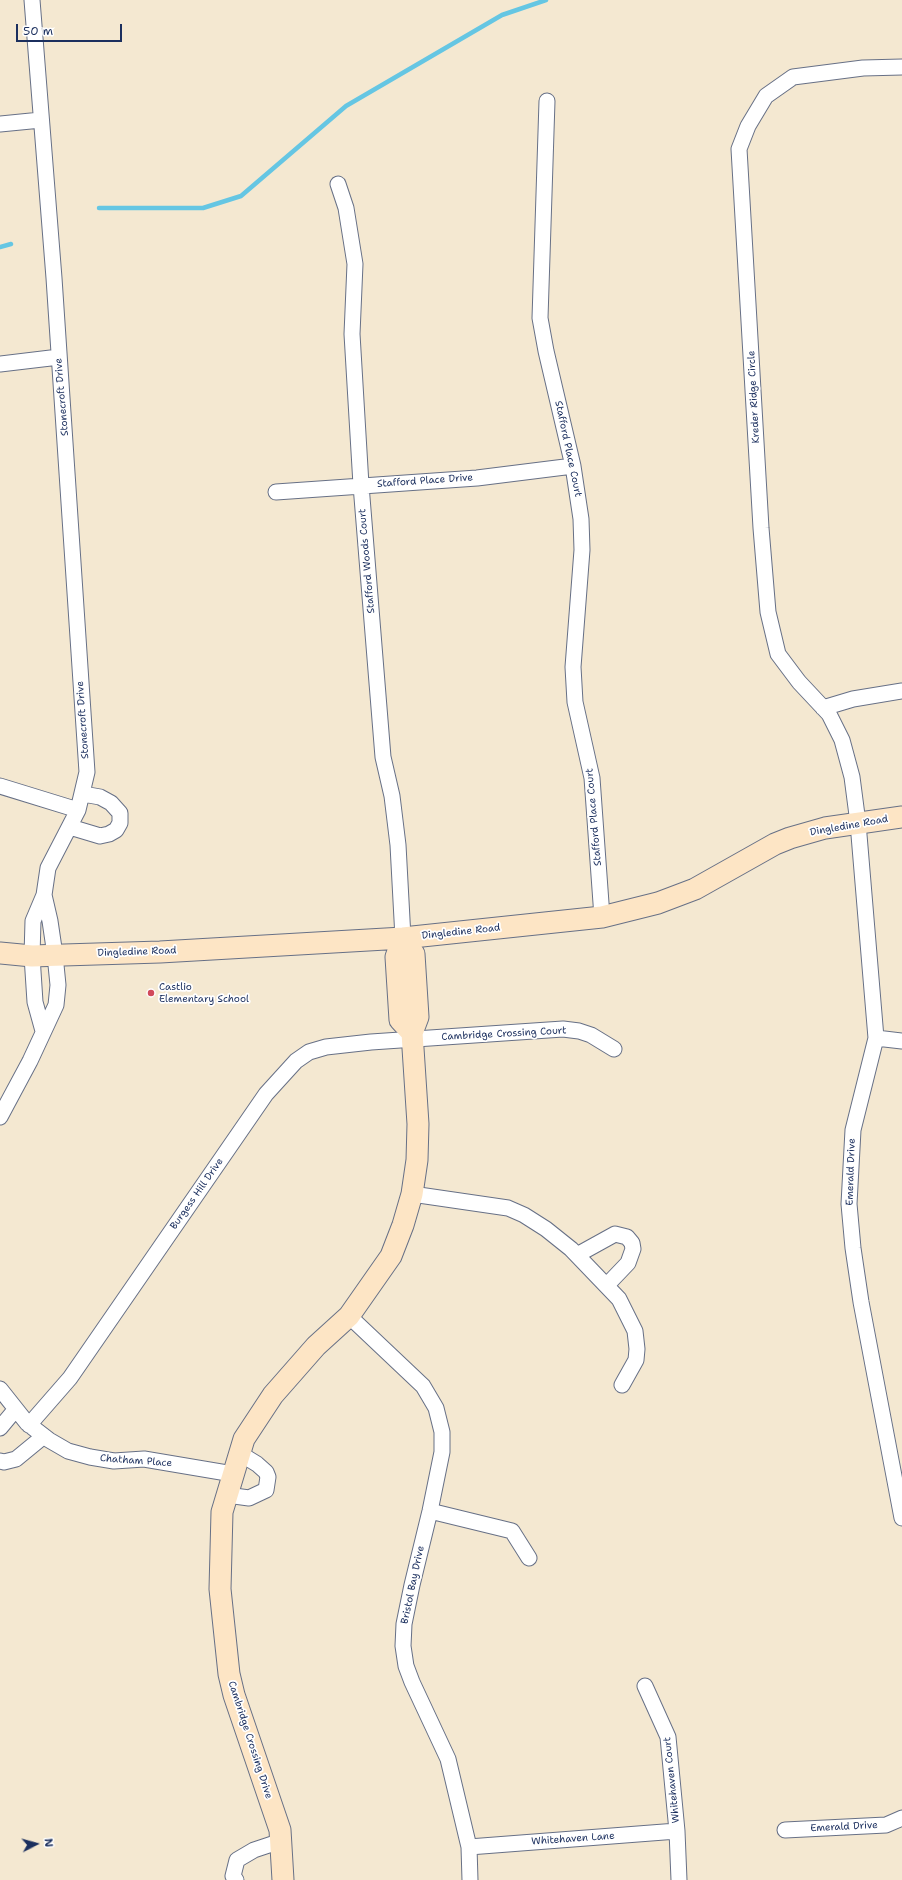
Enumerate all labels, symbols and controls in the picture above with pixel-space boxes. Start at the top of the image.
scale bar [18,16,124,42]
text: 50 m [23,23,53,39]
street label: Kreder Ridge Circle [746,350,762,444]
street label: Stonecroft Drive [53,358,71,436]
street label: Stafford Place Court [552,400,584,498]
street label: Stafford Place Drive [377,472,473,490]
street label: Stafford Woods Court [356,508,378,614]
street label: Stonecroft Drive [74,681,92,759]
street label: Stafford Place Court [584,768,604,866]
street label: Dingledine Road [809,813,889,839]
street label: Dingledine Road [421,922,501,942]
street label: Dingledine Road [97,945,177,959]
place label: Castlio Elementary School [159,981,249,1004]
marker: Castlio Elementary School [146,988,156,998]
street label: Cambridge Crossing Court [441,1025,567,1043]
street label: Emerald Drive [844,1138,858,1206]
street label: Burgess Hill Drive [168,1156,226,1232]
street label: Chatham Place [100,1452,172,1470]
street label: Bristol Bay Drive [399,1545,427,1625]
street label: Cambridge Crossing Drive [225,1680,275,1800]
street label: Whitehaven Court [662,1736,682,1824]
street label: Emerald Drive [810,1819,878,1835]
north arrow [16,1824,56,1864]
street label: Whitehaven Lane [531,1830,615,1848]
text: N [41,1838,56,1848]

